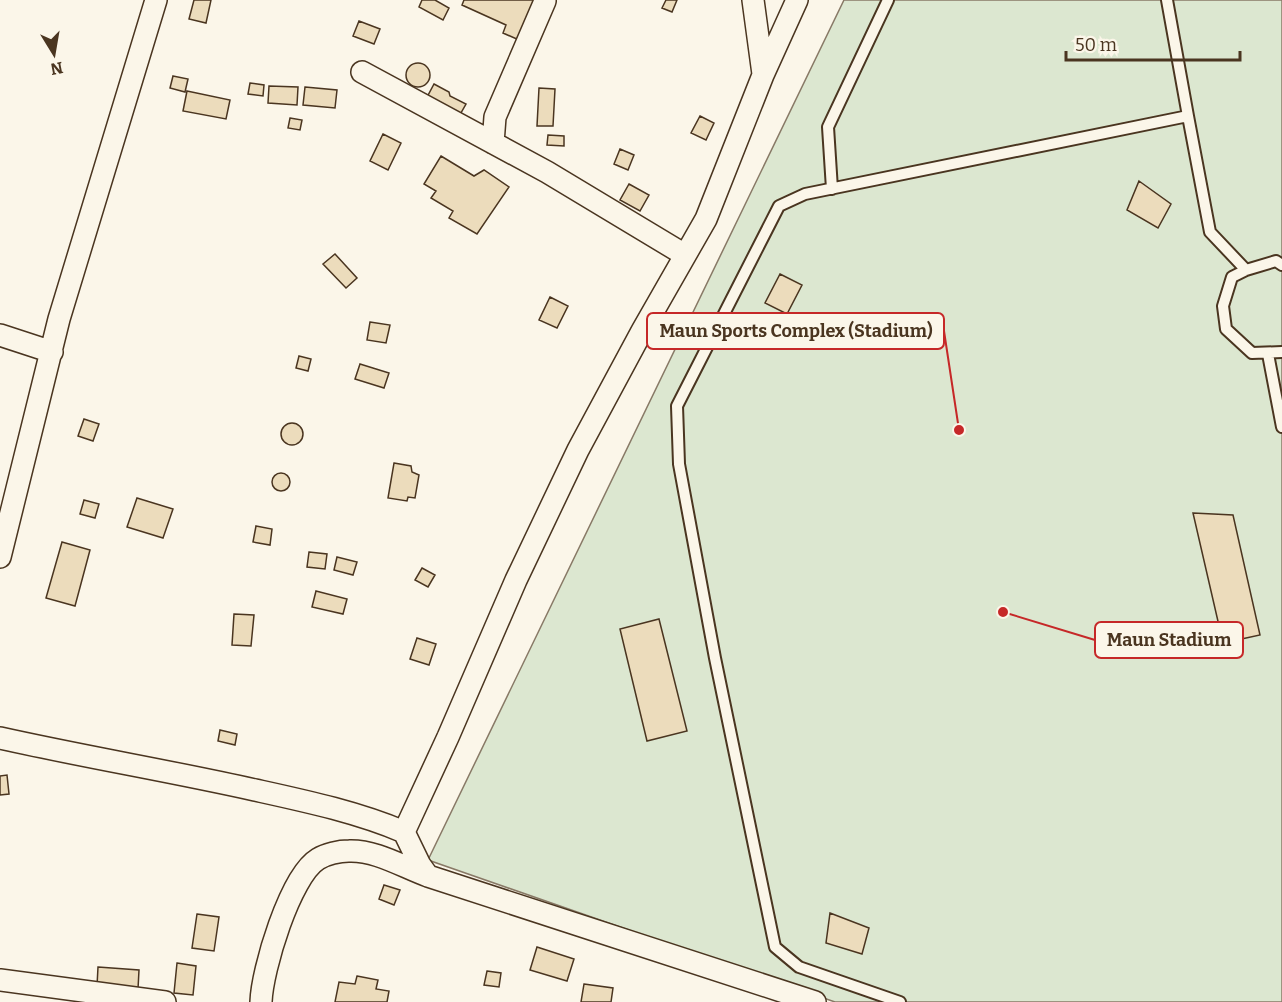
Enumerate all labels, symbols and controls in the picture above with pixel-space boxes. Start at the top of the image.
north arrow [24,24,84,84]
scale bar [1066,24,1240,62]
text: 50 m [1075,34,1117,56]
text: N [49,58,65,79]
callout: Maun Sports Complex (Stadium) [647,313,944,349]
text: Maun Sports Complex (Stadium) [659,320,933,342]
callout: Maun Stadium [1095,622,1243,658]
text: Maun Stadium [1107,629,1231,651]

